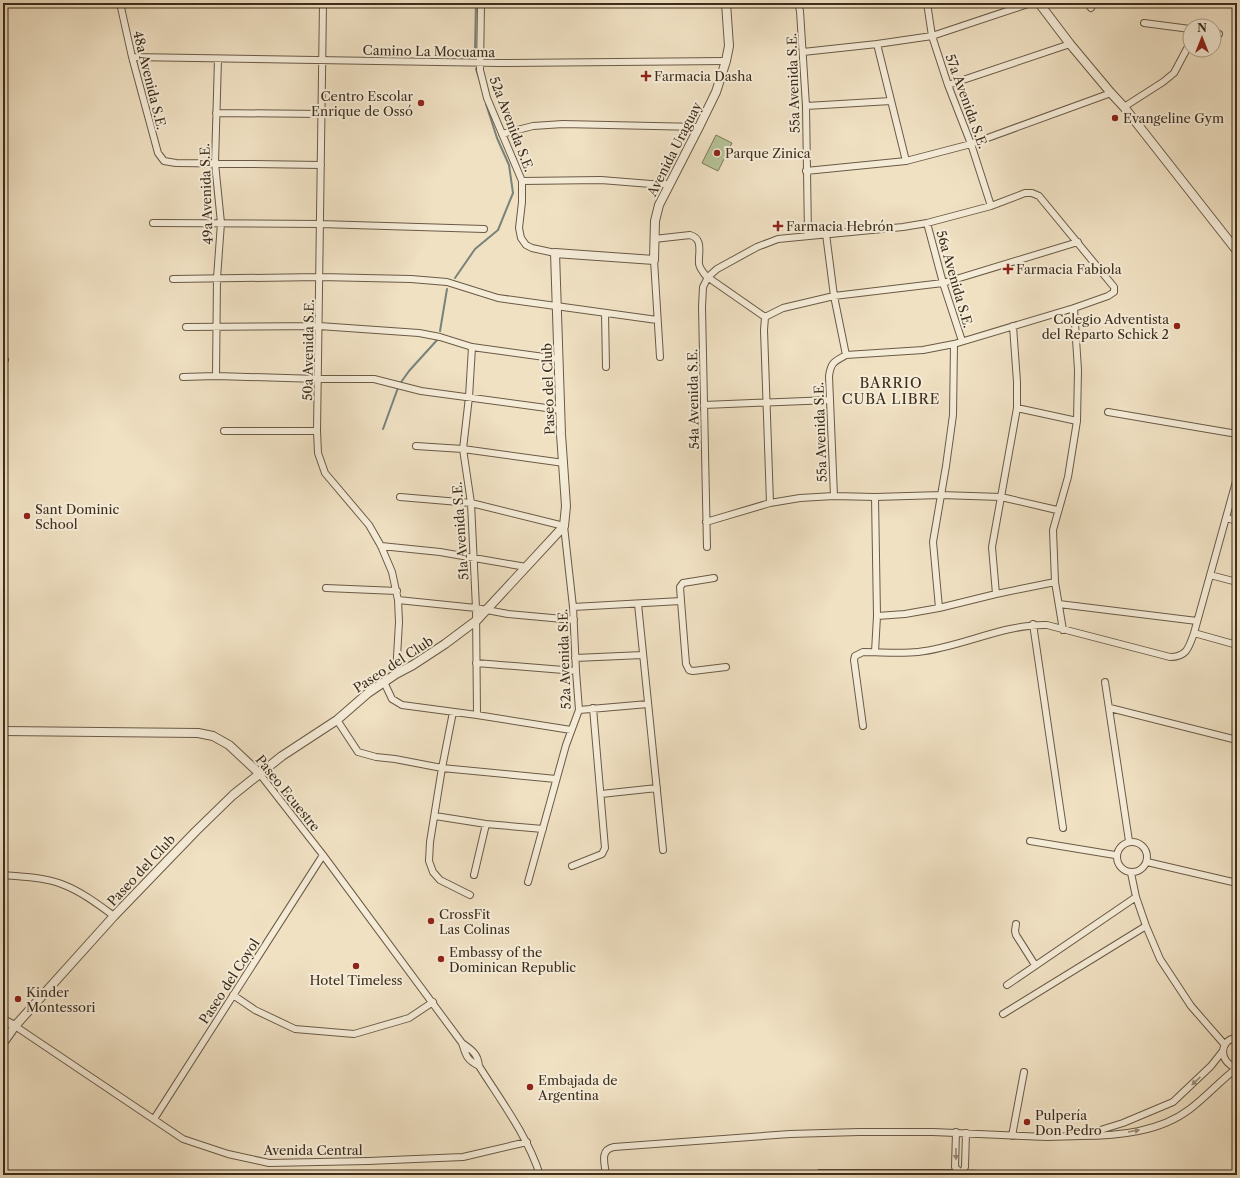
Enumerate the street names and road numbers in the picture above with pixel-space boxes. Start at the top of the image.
street label: 48a Avenida S.E. [130,29,170,131]
street label: 55a Avenida S.E. [783,33,803,133]
street label: Camino La Mocuama [363,42,496,60]
street label: 57a Avenida S.E. [942,51,992,151]
street label: 52a Avenida S.E. [486,74,538,174]
street label: Avenida Uraguay [643,99,705,200]
street label: 49a Avenida S.E. [196,143,216,245]
street label: 56a Avenida S.E. [933,228,977,330]
street label: 50a Avenida S.E. [299,299,317,401]
street label: Paseo del Club [538,343,558,435]
street label: 54a Avenida S.E. [684,349,702,449]
street label: 55a Avenida S.E. [810,382,830,482]
street label: 51a Avenida S.E. [449,481,471,581]
street label: 52a Avenida S.E. [554,608,574,710]
street label: Paseo del Club [350,632,436,696]
street label: Paseo Ecuestre [252,752,324,834]
street label: Paseo del Club [104,831,178,909]
street label: Paseo del Coyol [195,935,263,1027]
street label: Avenida Central [262,1142,363,1158]

